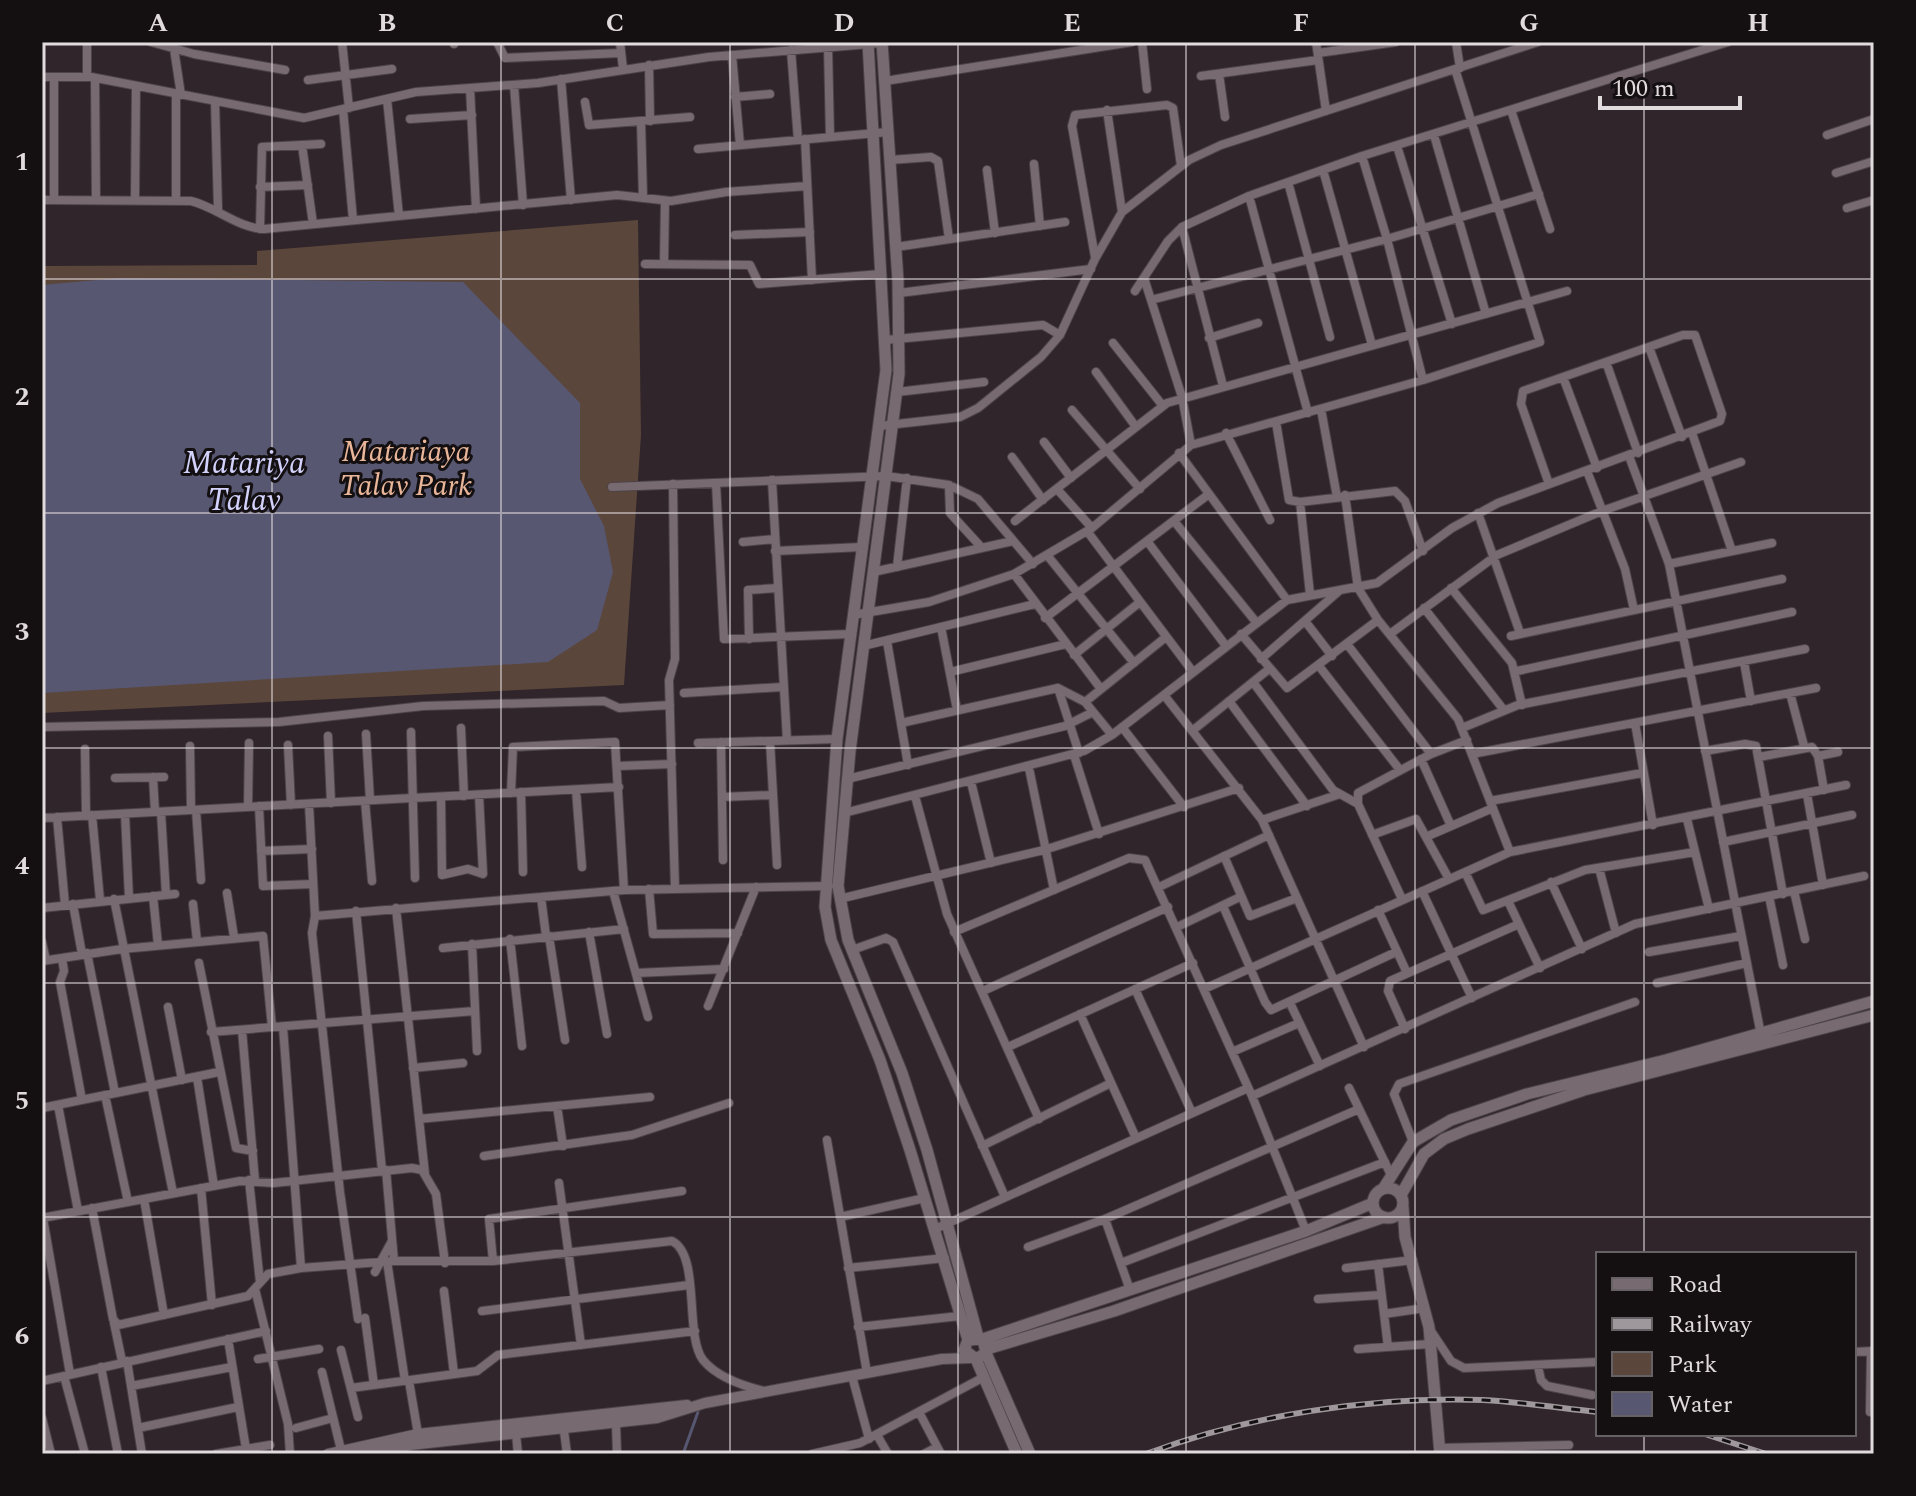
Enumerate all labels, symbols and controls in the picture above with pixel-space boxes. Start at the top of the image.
text: A [148,3,168,43]
text: B [378,3,396,43]
text: C [606,3,624,43]
text: D [834,3,854,43]
text: E [1063,3,1081,43]
text: F [1293,3,1309,43]
text: G [1519,3,1539,43]
text: H [1747,3,1769,43]
scale bar [1600,60,1740,110]
text: 100 m [1612,71,1675,107]
text: 1 [15,142,29,182]
text: 2 [15,377,29,417]
park label: Matariaya Talav Park [340,429,472,509]
water label: Matariya Talav [183,439,305,525]
text: 3 [15,612,29,652]
text: 4 [15,846,30,886]
text: 5 [15,1081,29,1121]
legend [1596,1252,1856,1436]
text: Road [1668,1267,1722,1303]
text: Railway [1668,1307,1753,1343]
text: 6 [15,1316,29,1356]
text: Park [1668,1347,1718,1383]
text: Water [1668,1387,1732,1423]

